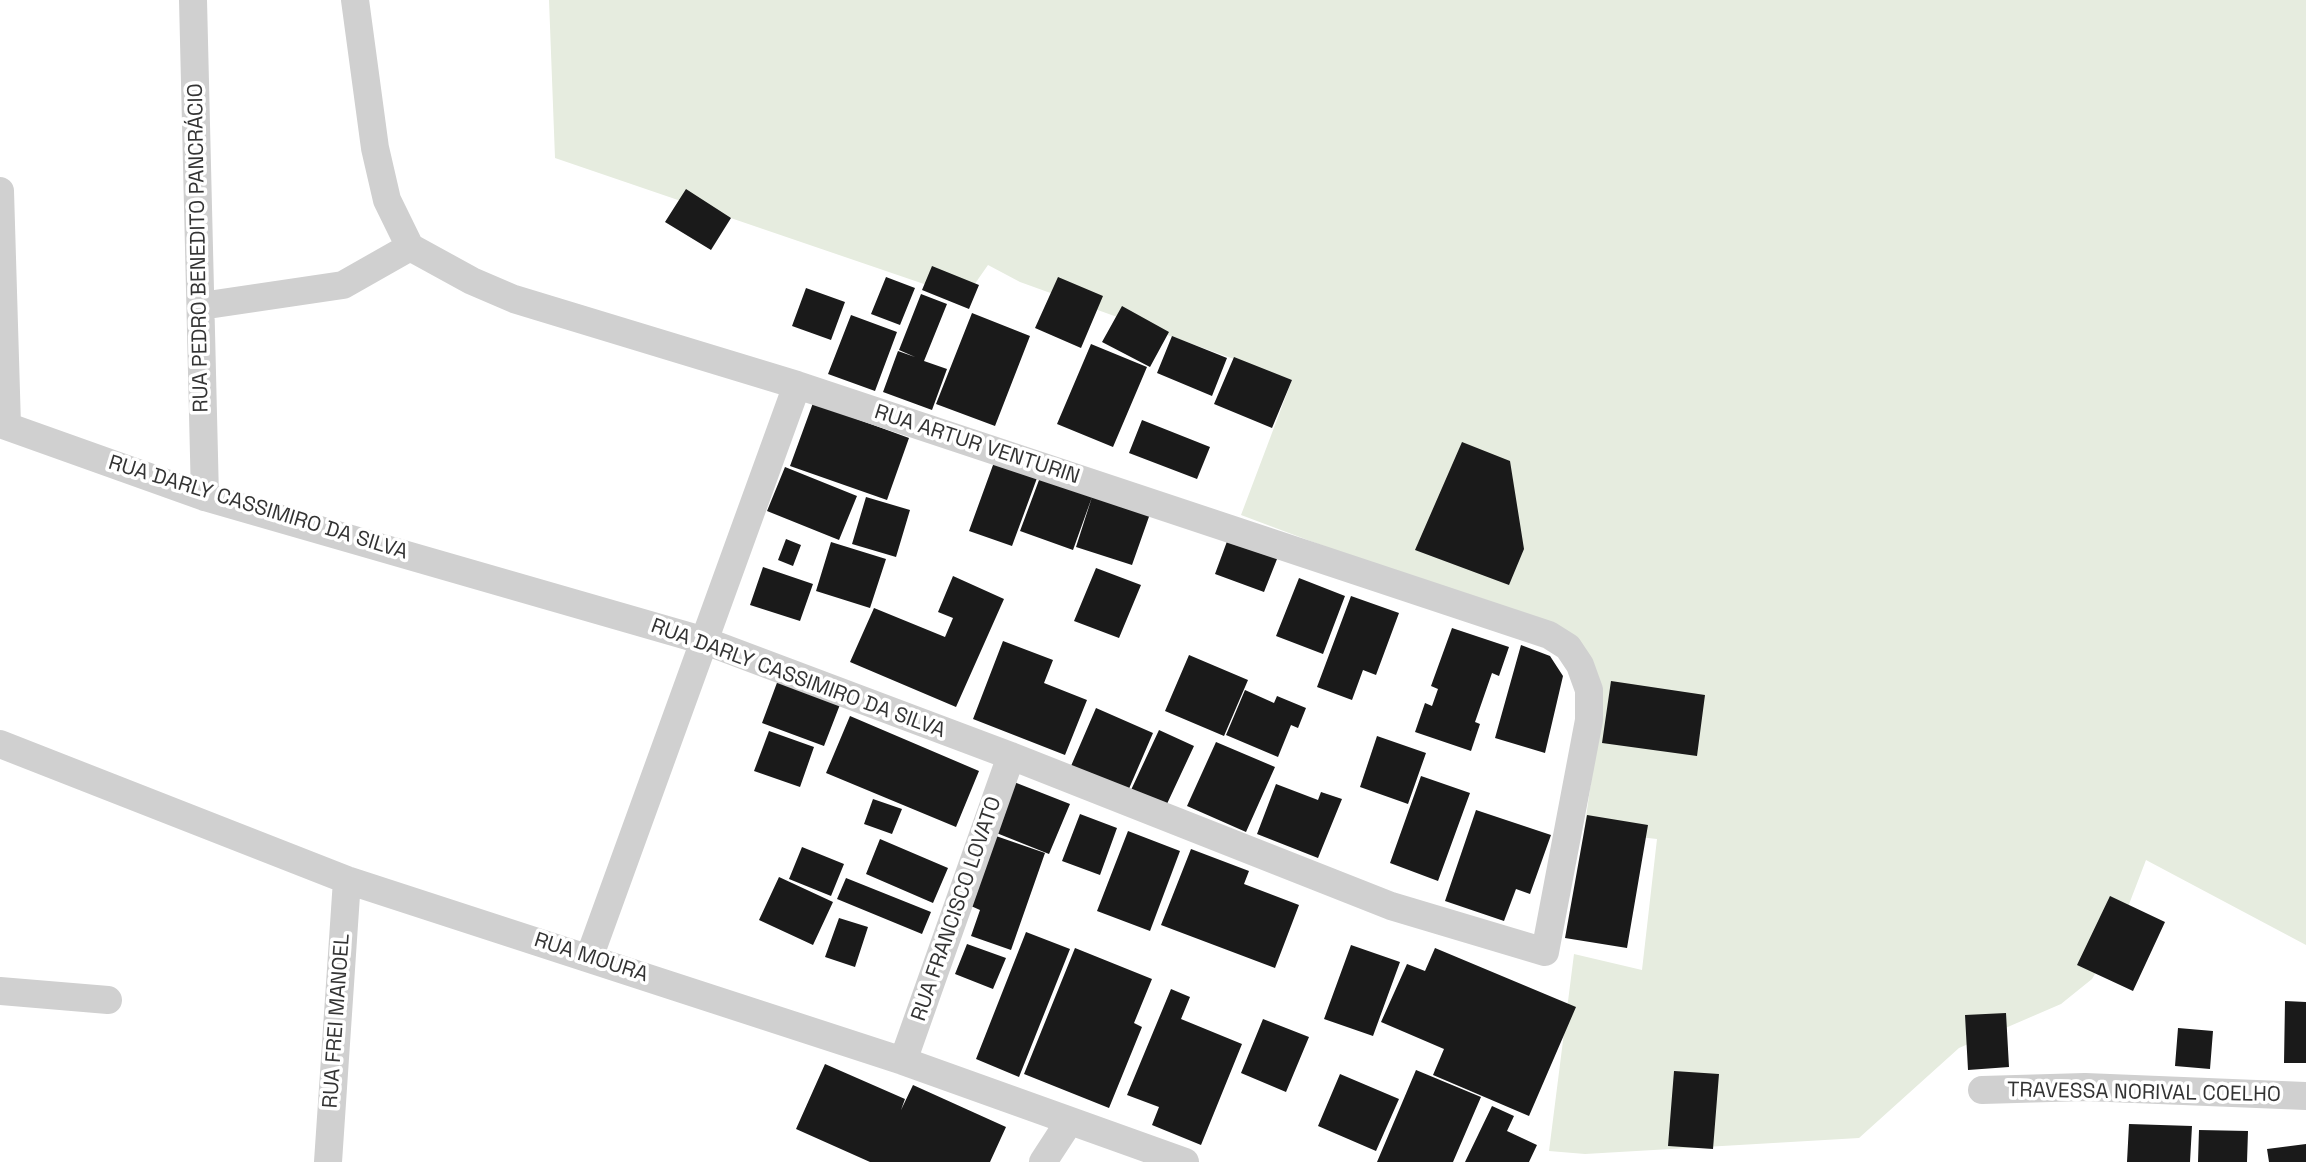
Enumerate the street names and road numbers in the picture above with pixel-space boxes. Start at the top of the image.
street label: RUA PEDRO BENEDITO PANCRÁCIO [184,83,214,413]
street label: RUA ARTUR VENTURIN [871,400,1083,490]
street label: RUA DARLY CASSIMIRO DA SILVA [105,450,411,566]
street label: RUA DARLY CASSIMIRO DA SILVA [647,614,949,744]
street label: RUA FRANCISCO LOVATO [907,793,1007,1025]
street label: RUA MOURA [531,928,651,988]
street label: RUA FREI MANOEL [318,933,356,1109]
street label: TRAVESSA NORIVAL COELHO [2007,1078,2281,1108]

